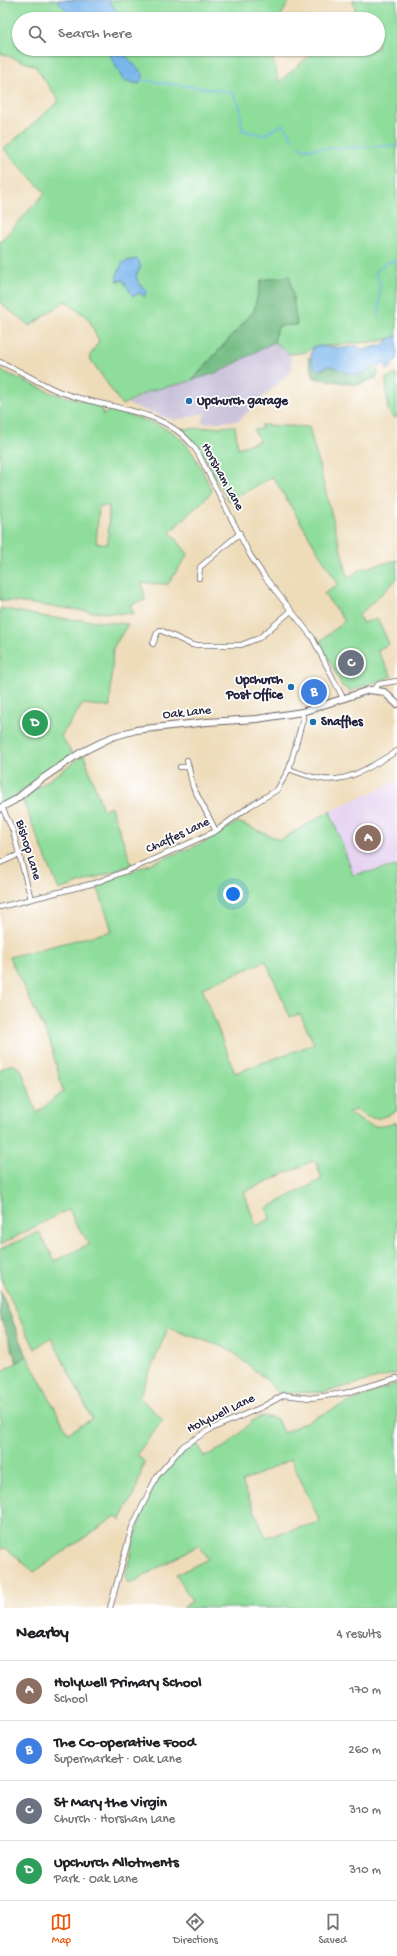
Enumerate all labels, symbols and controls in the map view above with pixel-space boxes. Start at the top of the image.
search box [12,12,385,56]
icon: search [26,23,48,45]
text: Search here [58,25,132,43]
place label: Upchurch garage [197,394,289,410]
marker: Upchurch garage [184,396,194,406]
street label: Horsham Lane [197,441,247,514]
pin: C [338,648,364,678]
place label: Upchurch Post Office [225,673,284,703]
pin: B [301,677,327,707]
marker: Upchurch Post Office [286,682,296,692]
street label: Oak Lane [162,703,212,723]
pin: D [22,708,48,738]
place label: Snaffles [321,714,364,730]
marker: Snaffles [308,717,318,727]
street label: Chaffes Lane [144,815,213,857]
street label: Bishop Lane [11,817,44,882]
pin: A [355,823,381,853]
your location [223,884,243,904]
street label: Holywell Lane [185,1391,258,1437]
text: Nearby [16,1624,69,1644]
text: 4 results [337,1627,381,1642]
text: Holywell Primary School [54,1674,202,1692]
text: A [25,1683,33,1698]
text: 170 m [349,1683,381,1698]
text: School [54,1692,88,1707]
text: The Co-operative Food [54,1734,196,1752]
text: B [26,1743,32,1758]
text: 260 m [348,1743,381,1758]
text: Supermarket · Oak Lane [54,1752,182,1767]
text: St Mary the Virgin [54,1794,167,1812]
text: C [25,1803,33,1818]
text: 310 m [349,1803,381,1818]
text: Church · Horsham Lane [54,1812,175,1827]
text: Upchurch Allotments [54,1854,179,1872]
text: D [25,1863,33,1878]
text: 310 m [349,1863,381,1878]
text: Park · Oak Lane [54,1872,138,1887]
tab: Map [50,1911,72,1947]
tab: Directions [173,1911,218,1947]
tab: Saved [318,1911,347,1947]

